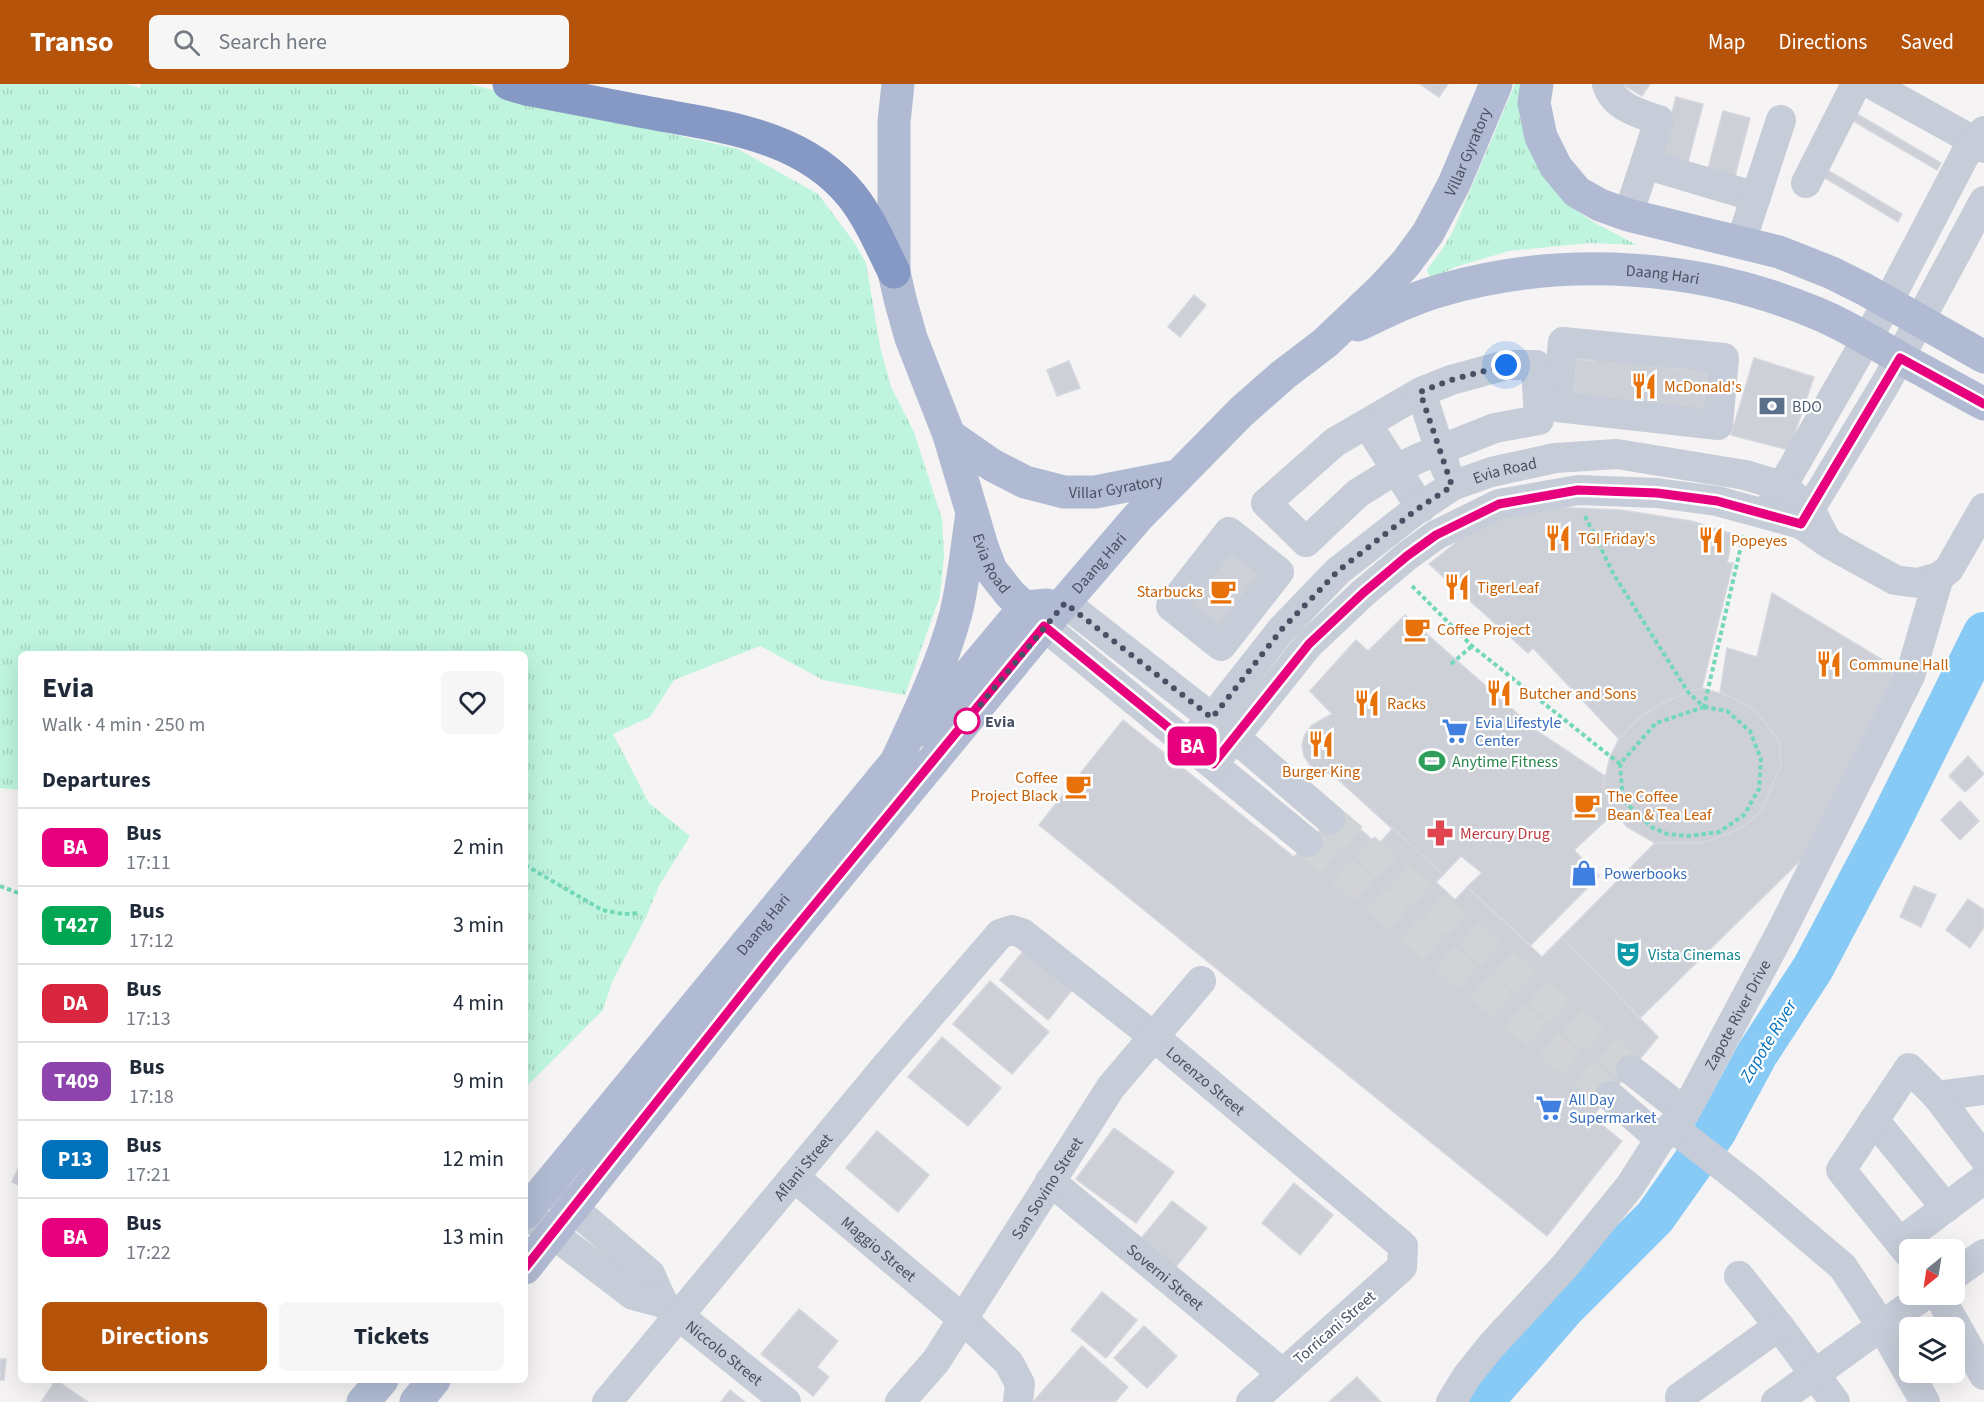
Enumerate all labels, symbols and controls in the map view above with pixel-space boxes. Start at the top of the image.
search box [149,15,569,69]
text: Transo [30,22,113,62]
icon: search [170,26,203,59]
text: Search here [218,26,327,58]
text: Map [1708,27,1746,57]
text: Directions [1779,27,1867,57]
text: Saved [1900,27,1954,57]
street label: Villar Gyratory [1439,104,1497,201]
street label: Daang Hari [1625,260,1701,290]
your location [1491,350,1521,380]
restaurant icon: McDonald's [1629,371,1659,401]
place label: McDonald's [1664,376,1742,398]
bank icon: BDO [1757,391,1787,421]
place label: BDO [1792,396,1822,418]
street label: Evia Road [1470,452,1539,490]
street label: Villar Gyratory [1069,469,1165,504]
restaurant icon: TGI Friday's [1543,523,1573,553]
restaurant icon: Popeyes [1696,525,1726,555]
street label: Daang Hari [1067,528,1132,599]
place label: TGI Friday's [1578,528,1656,550]
place label: Popeyes [1731,530,1788,552]
street label: Evia Road [967,531,1015,598]
restaurant icon: TigerLeaf [1442,572,1472,602]
cafe icon: Starbucks [1208,576,1238,606]
place label: TigerLeaf [1477,577,1540,599]
place label: Starbucks [1137,581,1203,603]
cafe icon: Coffee Project [1402,614,1432,644]
place label: Coffee Project [1437,619,1531,641]
restaurant icon: Commune Hall [1814,649,1844,679]
place label: Commune Hall [1849,654,1949,676]
text: Evia [42,668,94,708]
button: heart [441,671,504,734]
restaurant icon: Butcher and Sons [1484,678,1514,708]
place label: Butcher and Sons [1519,683,1637,705]
restaurant icon: Racks [1352,688,1382,718]
place label: Racks [1387,693,1426,715]
marker: Evia [954,708,980,734]
text: Walk · 4 min · 250 m [42,711,205,739]
place label: Evia [985,711,1015,733]
place label: Evia Lifestyle Center [1475,712,1561,752]
supermarket icon: Evia Lifestyle Center [1440,716,1470,746]
line badge: BA [1165,726,1219,766]
restaurant icon: Burger King [1306,729,1336,759]
text: BA [1180,731,1204,761]
sports icon: Anytime Fitness [1417,746,1447,776]
place label: Anytime Fitness [1452,751,1558,773]
place label: Burger King [1282,761,1360,783]
text: Departures [42,764,151,796]
place label: Coffee Project Black [970,767,1058,807]
cafe icon: Coffee Project Black [1063,771,1093,801]
place label: The Coffee Bean & Tea Leaf [1607,786,1713,826]
cafe icon: The Coffee Bean & Tea Leaf [1572,790,1602,820]
text: Bus [126,817,162,849]
pharmacy icon: Mercury Drug [1425,818,1455,848]
place label: Mercury Drug [1460,823,1550,845]
text: 2 min [453,831,504,863]
text: BA [63,832,87,862]
text: 17:11 [126,849,171,877]
shop icon: Powerbooks [1569,858,1599,888]
place label: Powerbooks [1604,863,1687,885]
street label: Daang Hari [731,889,795,960]
text: Bus [129,895,165,927]
text: 3 min [453,909,504,941]
text: T427 [54,910,99,940]
text: 17:12 [129,927,174,955]
theatre icon: Vista Cinemas [1613,939,1643,969]
place label: Vista Cinemas [1648,944,1741,966]
street label: Zapote River Drive [1700,957,1774,1073]
text: Bus [126,973,162,1005]
text: 4 min [453,987,504,1019]
text: DA [62,988,88,1018]
water label: Zapote River [1735,996,1801,1086]
text: 17:13 [126,1005,171,1033]
street label: Lorenzo Street [1161,1042,1250,1121]
text: Bus [129,1051,165,1083]
text: 9 min [453,1065,504,1097]
text: T409 [54,1066,99,1096]
text: 17:18 [129,1083,174,1111]
place label: All Day Supermarket [1569,1089,1657,1129]
supermarket icon: All Day Supermarket [1534,1093,1564,1123]
street label: Aflani Street [769,1128,838,1206]
text: Bus [126,1129,162,1161]
street label: San Sovino Street [1006,1132,1089,1244]
text: 12 min [442,1143,504,1175]
text: P13 [58,1144,92,1174]
text: 17:21 [126,1161,171,1189]
text: Bus [126,1207,162,1239]
street label: Maggio Street [836,1211,921,1288]
text: 13 min [442,1221,504,1253]
text: BA [63,1222,87,1252]
text: 17:22 [126,1239,171,1267]
street label: Soverni Street [1122,1239,1209,1316]
north arrow [1899,1239,1965,1305]
map controls [1899,1239,1965,1383]
street label: Torricani Street [1289,1285,1381,1370]
button: Directions [42,1302,267,1371]
button: Tickets [279,1302,504,1371]
street label: Niccolo Street [681,1316,767,1391]
button: layers [1899,1317,1965,1383]

